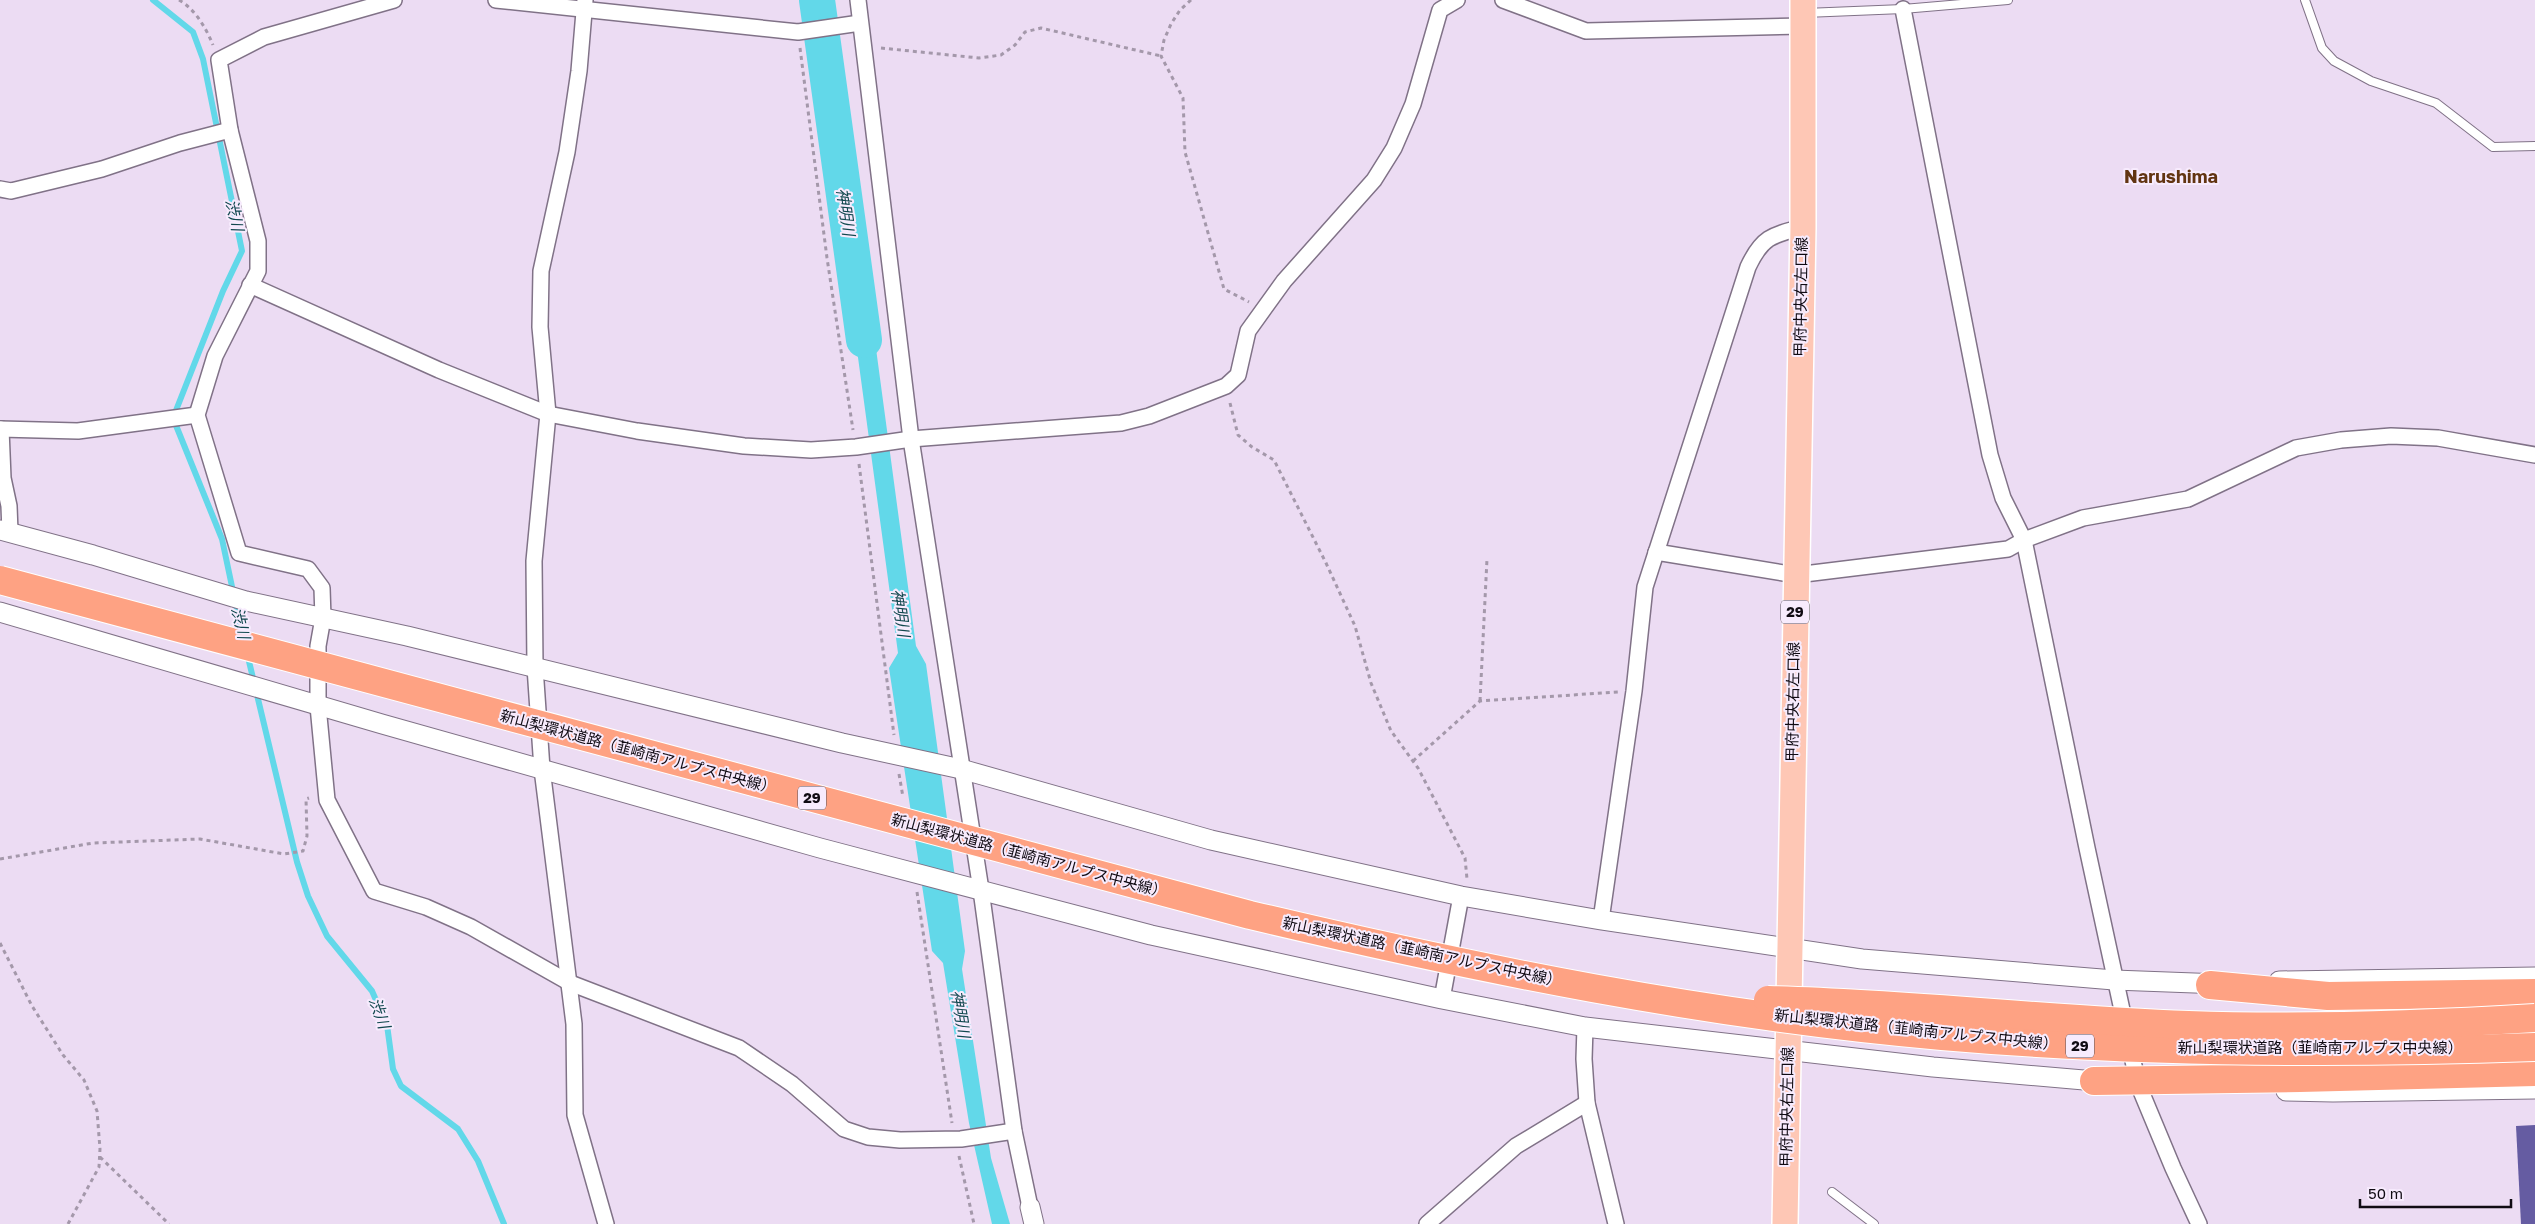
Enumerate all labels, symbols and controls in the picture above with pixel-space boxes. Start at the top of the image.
district label: Narushima [2124,165,2218,187]
water label: 神明川 [833,187,860,239]
water label: 渋川 [222,197,249,235]
street label: 甲府中央右左口線 [1790,237,1810,357]
water label: 神明川 [888,588,915,640]
road number: 29 [1781,600,1809,624]
water label: 渋川 [228,605,255,643]
street label: 甲府中央右左口線 [1782,642,1802,762]
street label: 新山梨環状道路（韮崎南アルプス中央線） [498,705,778,797]
road number: 29 [798,786,826,810]
street label: 新山梨環状道路（韮崎南アルプス中央線） [889,809,1169,901]
street label: 新山梨環状道路（韮崎南アルプス中央線） [1281,913,1563,989]
water label: 神明川 [947,989,975,1041]
water label: 渋川 [365,995,396,1033]
street label: 新山梨環状道路（韮崎南アルプス中央線） [1774,1005,2059,1053]
road number: 29 [2066,1034,2094,1058]
street label: 新山梨環状道路（韮崎南アルプス中央線） [2178,1038,2462,1056]
street label: 甲府中央右左口線 [1776,1047,1796,1167]
scale bar [2360,1176,2511,1208]
text: 50 m [2368,1184,2403,1202]

